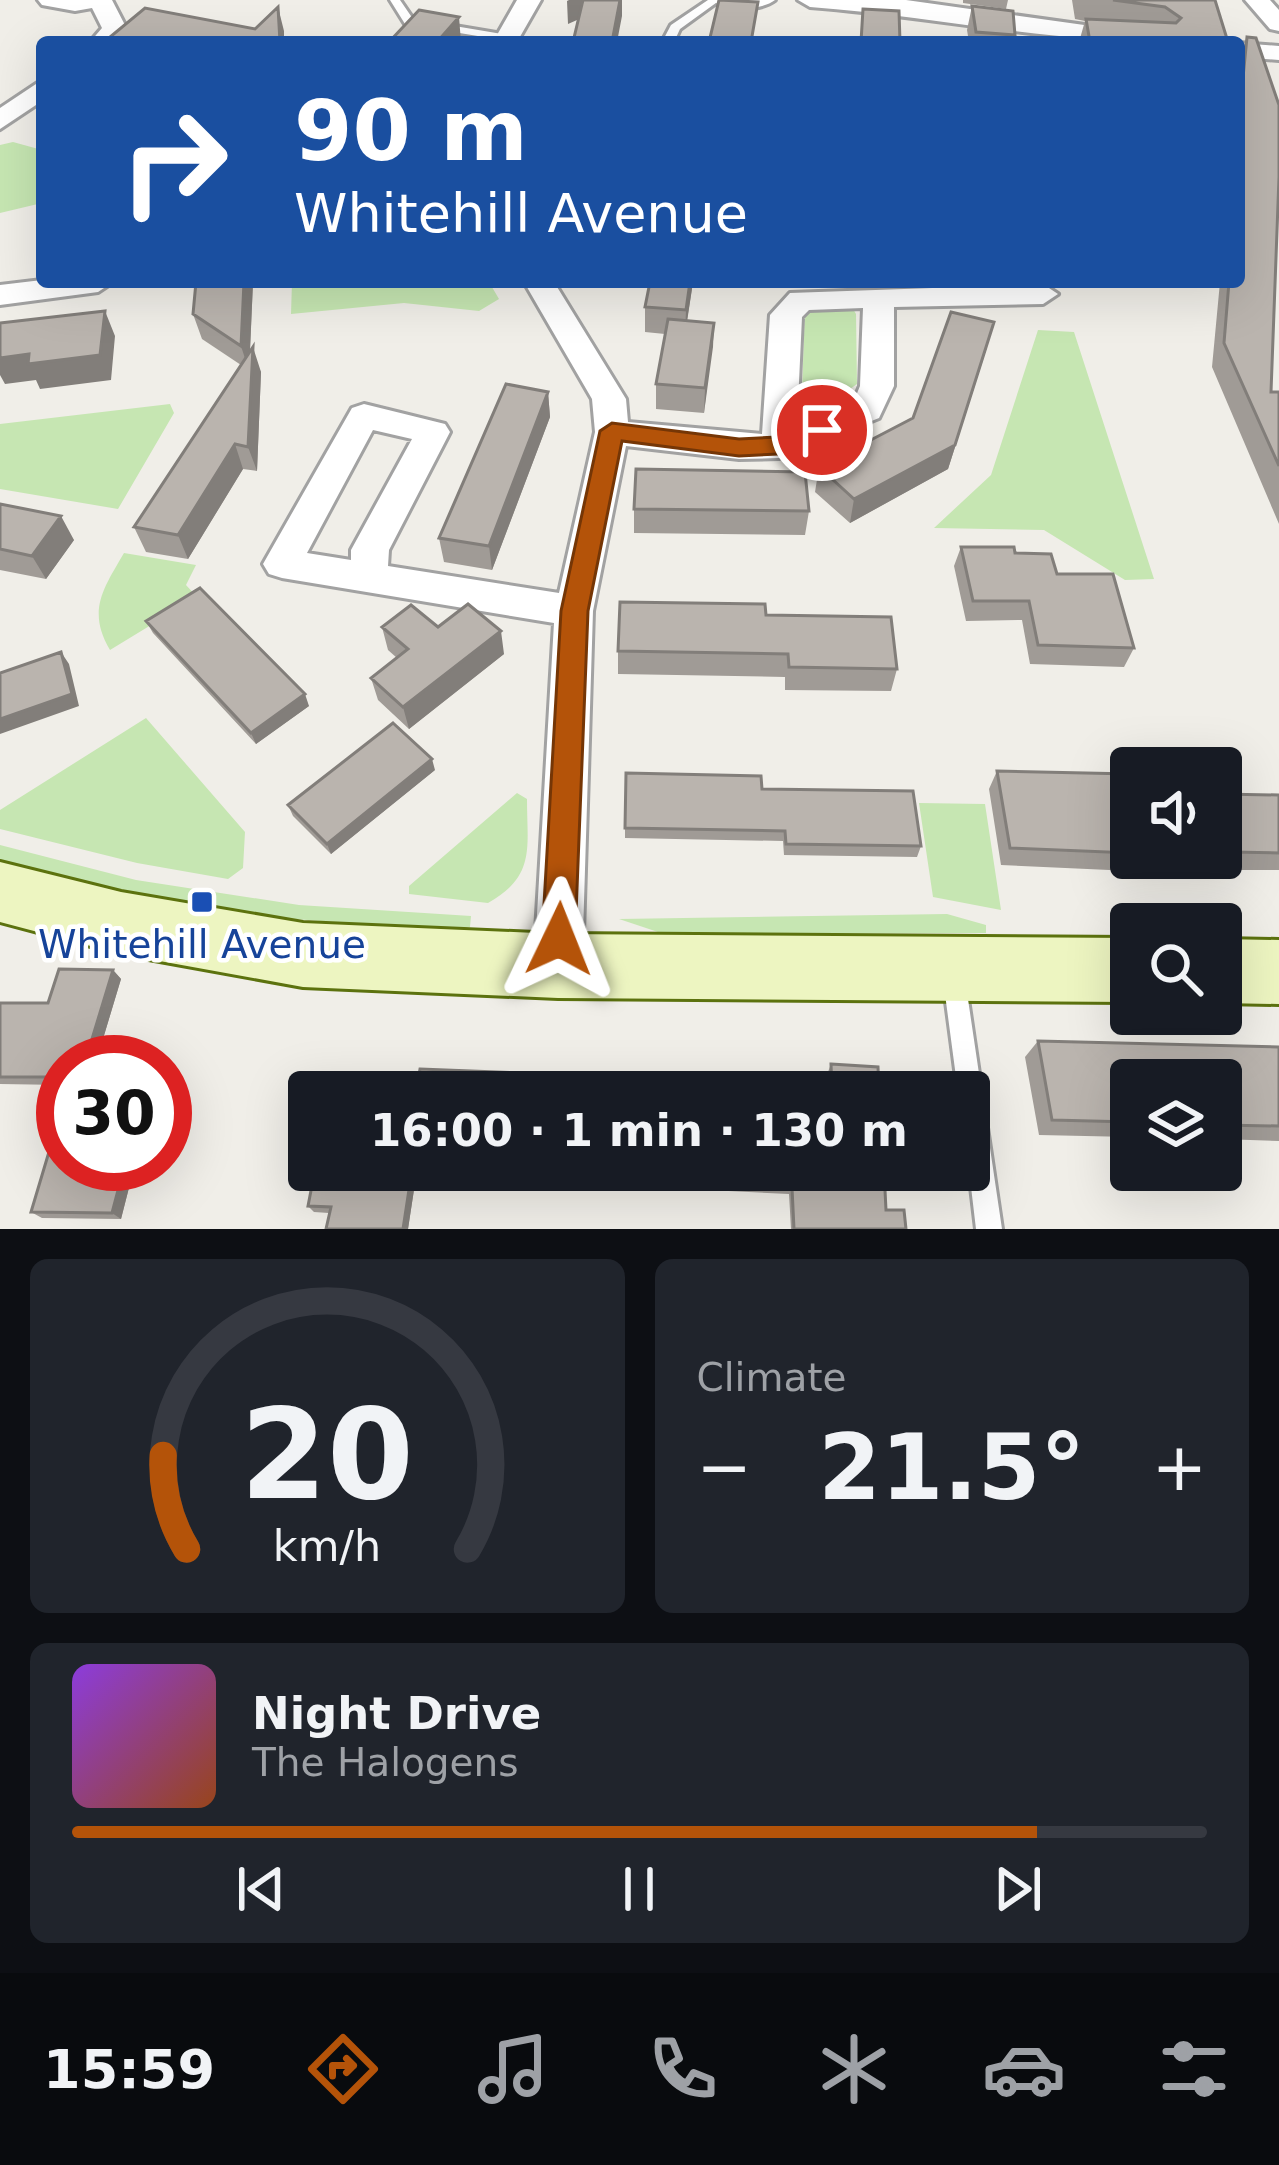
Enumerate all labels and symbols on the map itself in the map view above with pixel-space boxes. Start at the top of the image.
pin [771,379,873,481]
position arrow [496,876,622,1002]
marker: Whitehill Avenue [189,889,215,915]
place label: Whitehill Avenue [38,922,366,967]
speed limit sign: 30 [36,1035,192,1191]

